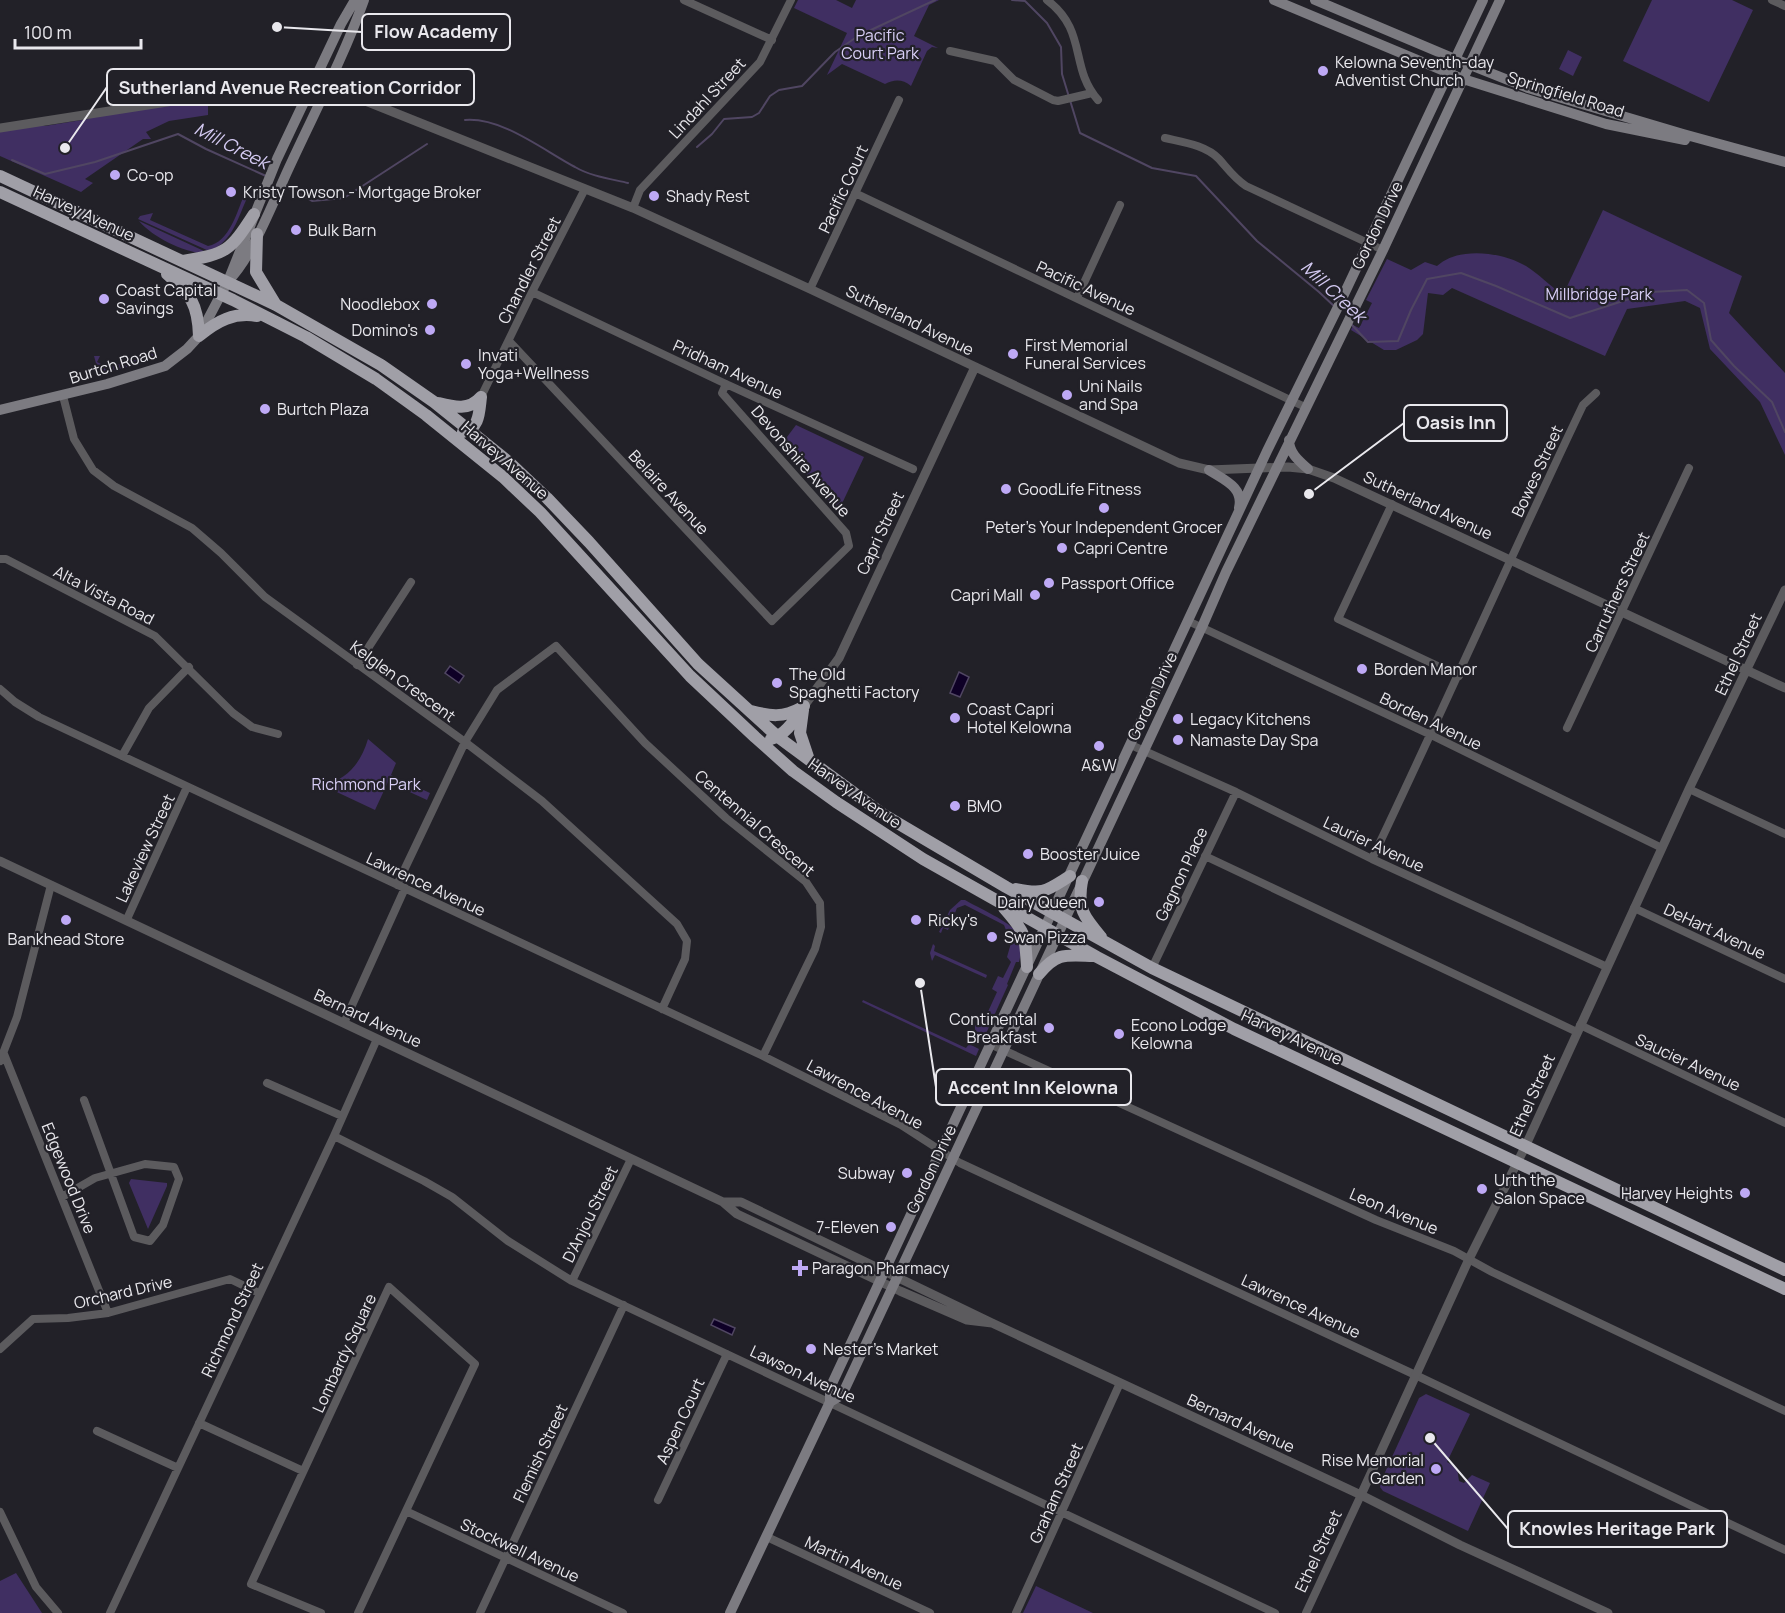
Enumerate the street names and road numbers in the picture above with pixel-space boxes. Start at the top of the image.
street label: Lindahl Street [664,53,750,143]
street label: Springfield Road [1505,66,1627,122]
street label: Pacific Court [813,141,873,237]
street label: Gordon Drive [1346,177,1408,273]
street label: Harvey Avenue [30,180,138,246]
street label: Chandler Street [492,213,566,327]
street label: Pacific Avenue [1033,255,1139,321]
street label: Sutherland Avenue [842,279,978,361]
street label: Pridham Avenue [670,334,786,404]
street label: Burtch Road [66,341,160,389]
street label: Devonshire Avenue [746,401,856,521]
street label: Harvey Avenue [457,416,553,504]
street label: Bowes Street [1506,422,1568,520]
street label: Belaire Avenue [624,445,714,539]
street label: Sutherland Avenue [1360,465,1496,545]
street label: Capri Street [851,488,909,578]
street label: Carruthers Street [1579,528,1655,656]
street label: Alta Vista Road [50,560,158,630]
street label: Ethel Street [1709,609,1767,699]
street label: Kelglen Crescent [346,635,460,727]
street label: Gordon Drive [1122,648,1182,744]
street label: Borden Avenue [1376,687,1486,755]
street label: Harvey Avenue [804,753,906,833]
street label: Centennial Crescent [690,765,820,881]
street label: Lakeview Street [110,790,180,906]
street label: Laurier Avenue [1320,811,1428,877]
street label: Gagnon Place [1150,823,1212,925]
street label: Lawrence Avenue [363,847,489,921]
street label: DeHart Avenue [1660,898,1770,964]
street label: Bernard Avenue [311,983,425,1053]
street label: Harvey Avenue [1238,1004,1346,1070]
street label: Saucier Avenue [1632,1028,1744,1096]
street label: Ethel Street [1504,1050,1560,1140]
street label: Lawrence Avenue [803,1054,927,1134]
street label: Edgewood Drive [37,1119,101,1237]
street label: Gordon Drive [901,1121,961,1217]
street label: D'Anjou Street [557,1162,623,1266]
street label: Leon Avenue [1346,1182,1442,1240]
street label: Richmond Street [196,1259,268,1381]
street label: Lawrence Avenue [1238,1269,1364,1343]
street label: Orchard Drive [72,1270,174,1314]
street label: Lombardy Square [307,1290,381,1416]
street label: Lawson Avenue [747,1340,859,1408]
street label: Aspen Court [651,1374,709,1468]
street label: Bernard Avenue [1184,1388,1298,1458]
street label: Flemish Street [508,1400,572,1506]
street label: Graham Street [1024,1439,1088,1547]
street label: Ethel Street [1289,1506,1347,1596]
street label: Stockwell Avenue [457,1513,583,1587]
street label: Martin Avenue [801,1531,907,1595]

